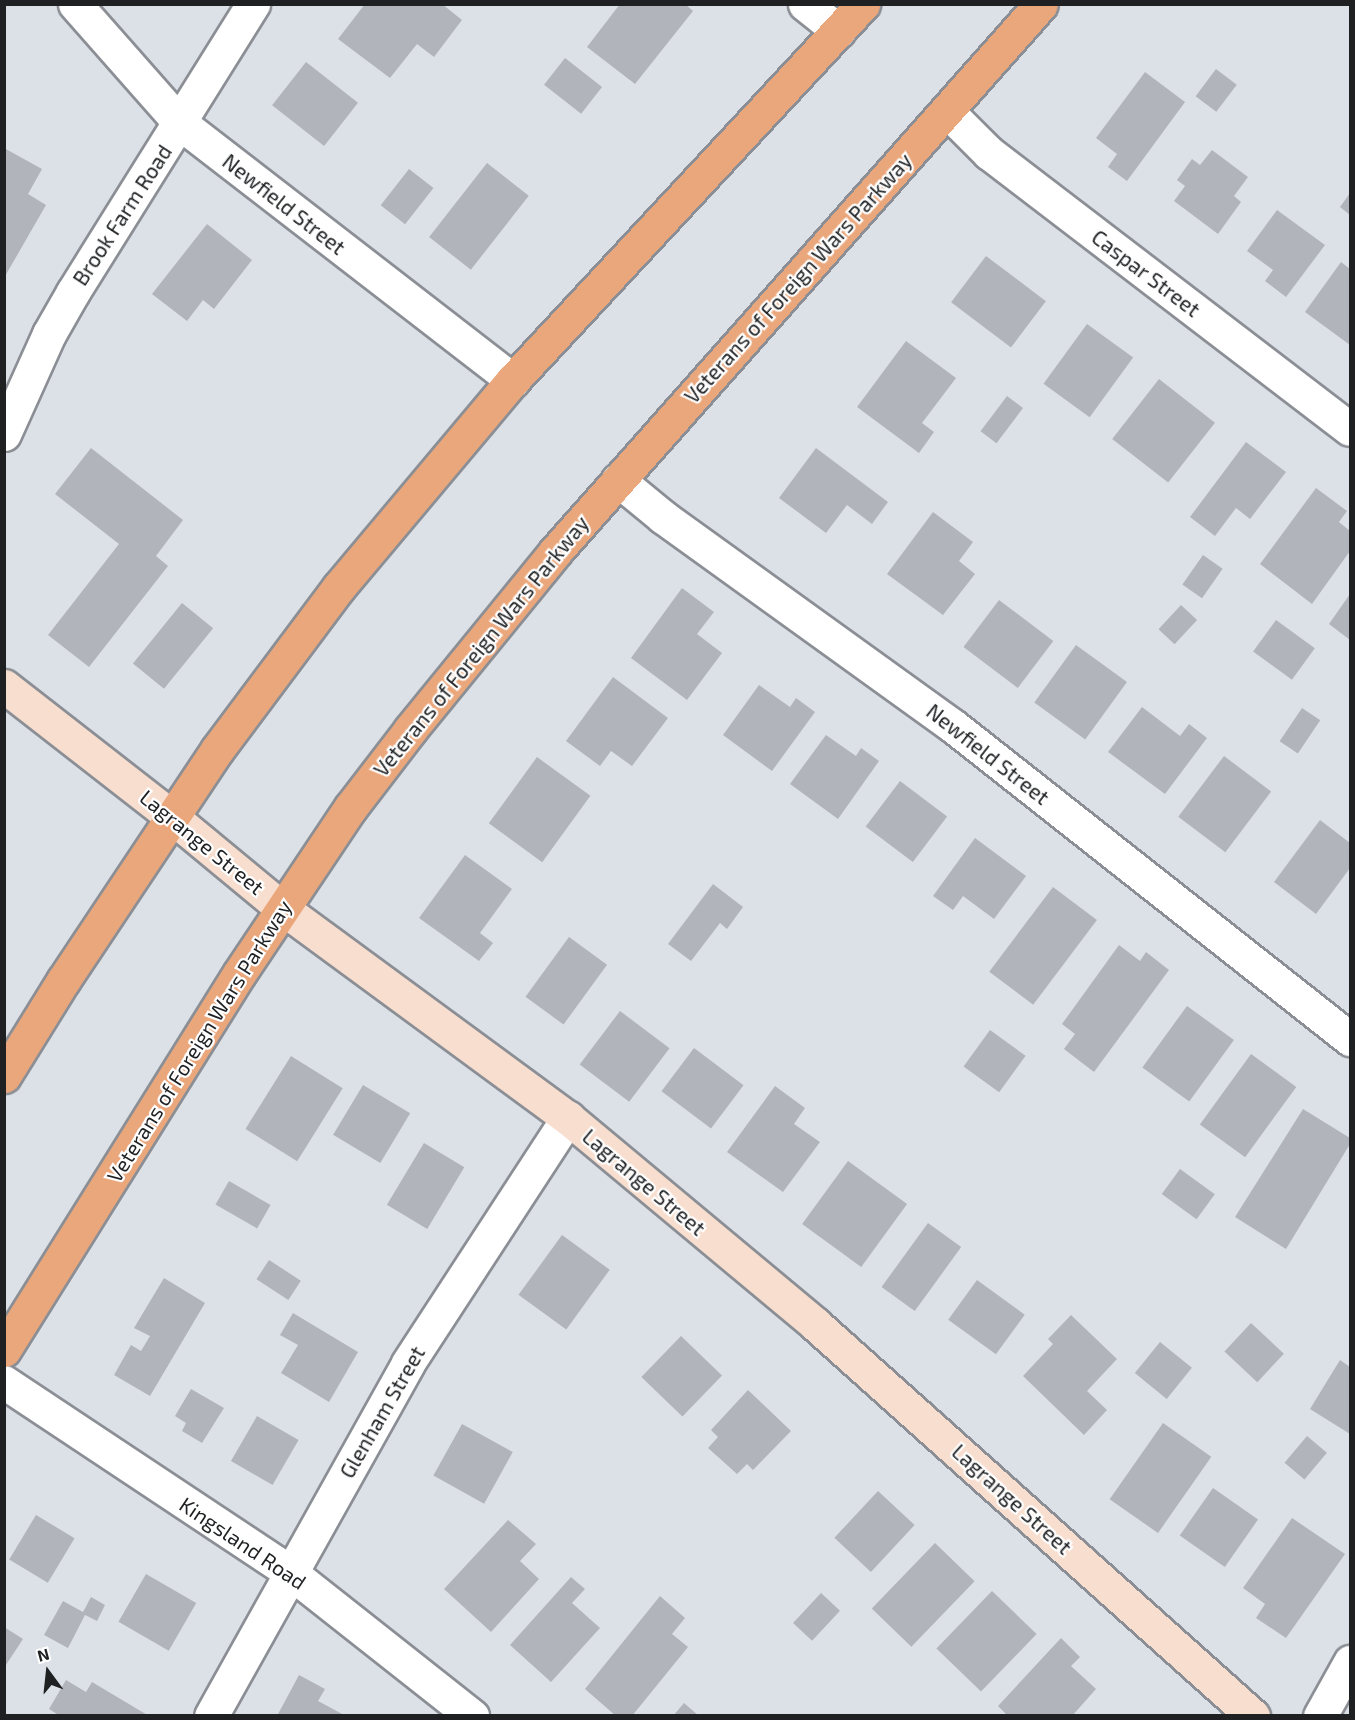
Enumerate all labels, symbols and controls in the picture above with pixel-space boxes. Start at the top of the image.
street label: Brook Farm Road [67,140,177,290]
street label: Veterans of Foreign Wars Parkway [679,147,917,409]
street label: Newfield Street [218,148,350,260]
street label: Caspar Street [1087,224,1205,322]
street label: Veterans of Foreign Wars Parkway [368,510,594,782]
street label: Newfield Street [922,698,1054,810]
street label: Lagrange Street [135,784,269,900]
street label: Veterans of Foreign Wars Parkway [101,895,297,1187]
street label: Lagrange Street [578,1123,710,1241]
street label: Glenham Street [334,1342,430,1482]
street label: Lagrange Street [947,1439,1077,1559]
street label: Kingsland Road [175,1491,311,1595]
north arrow [18,1642,78,1702]
text: N [35,1643,51,1665]

